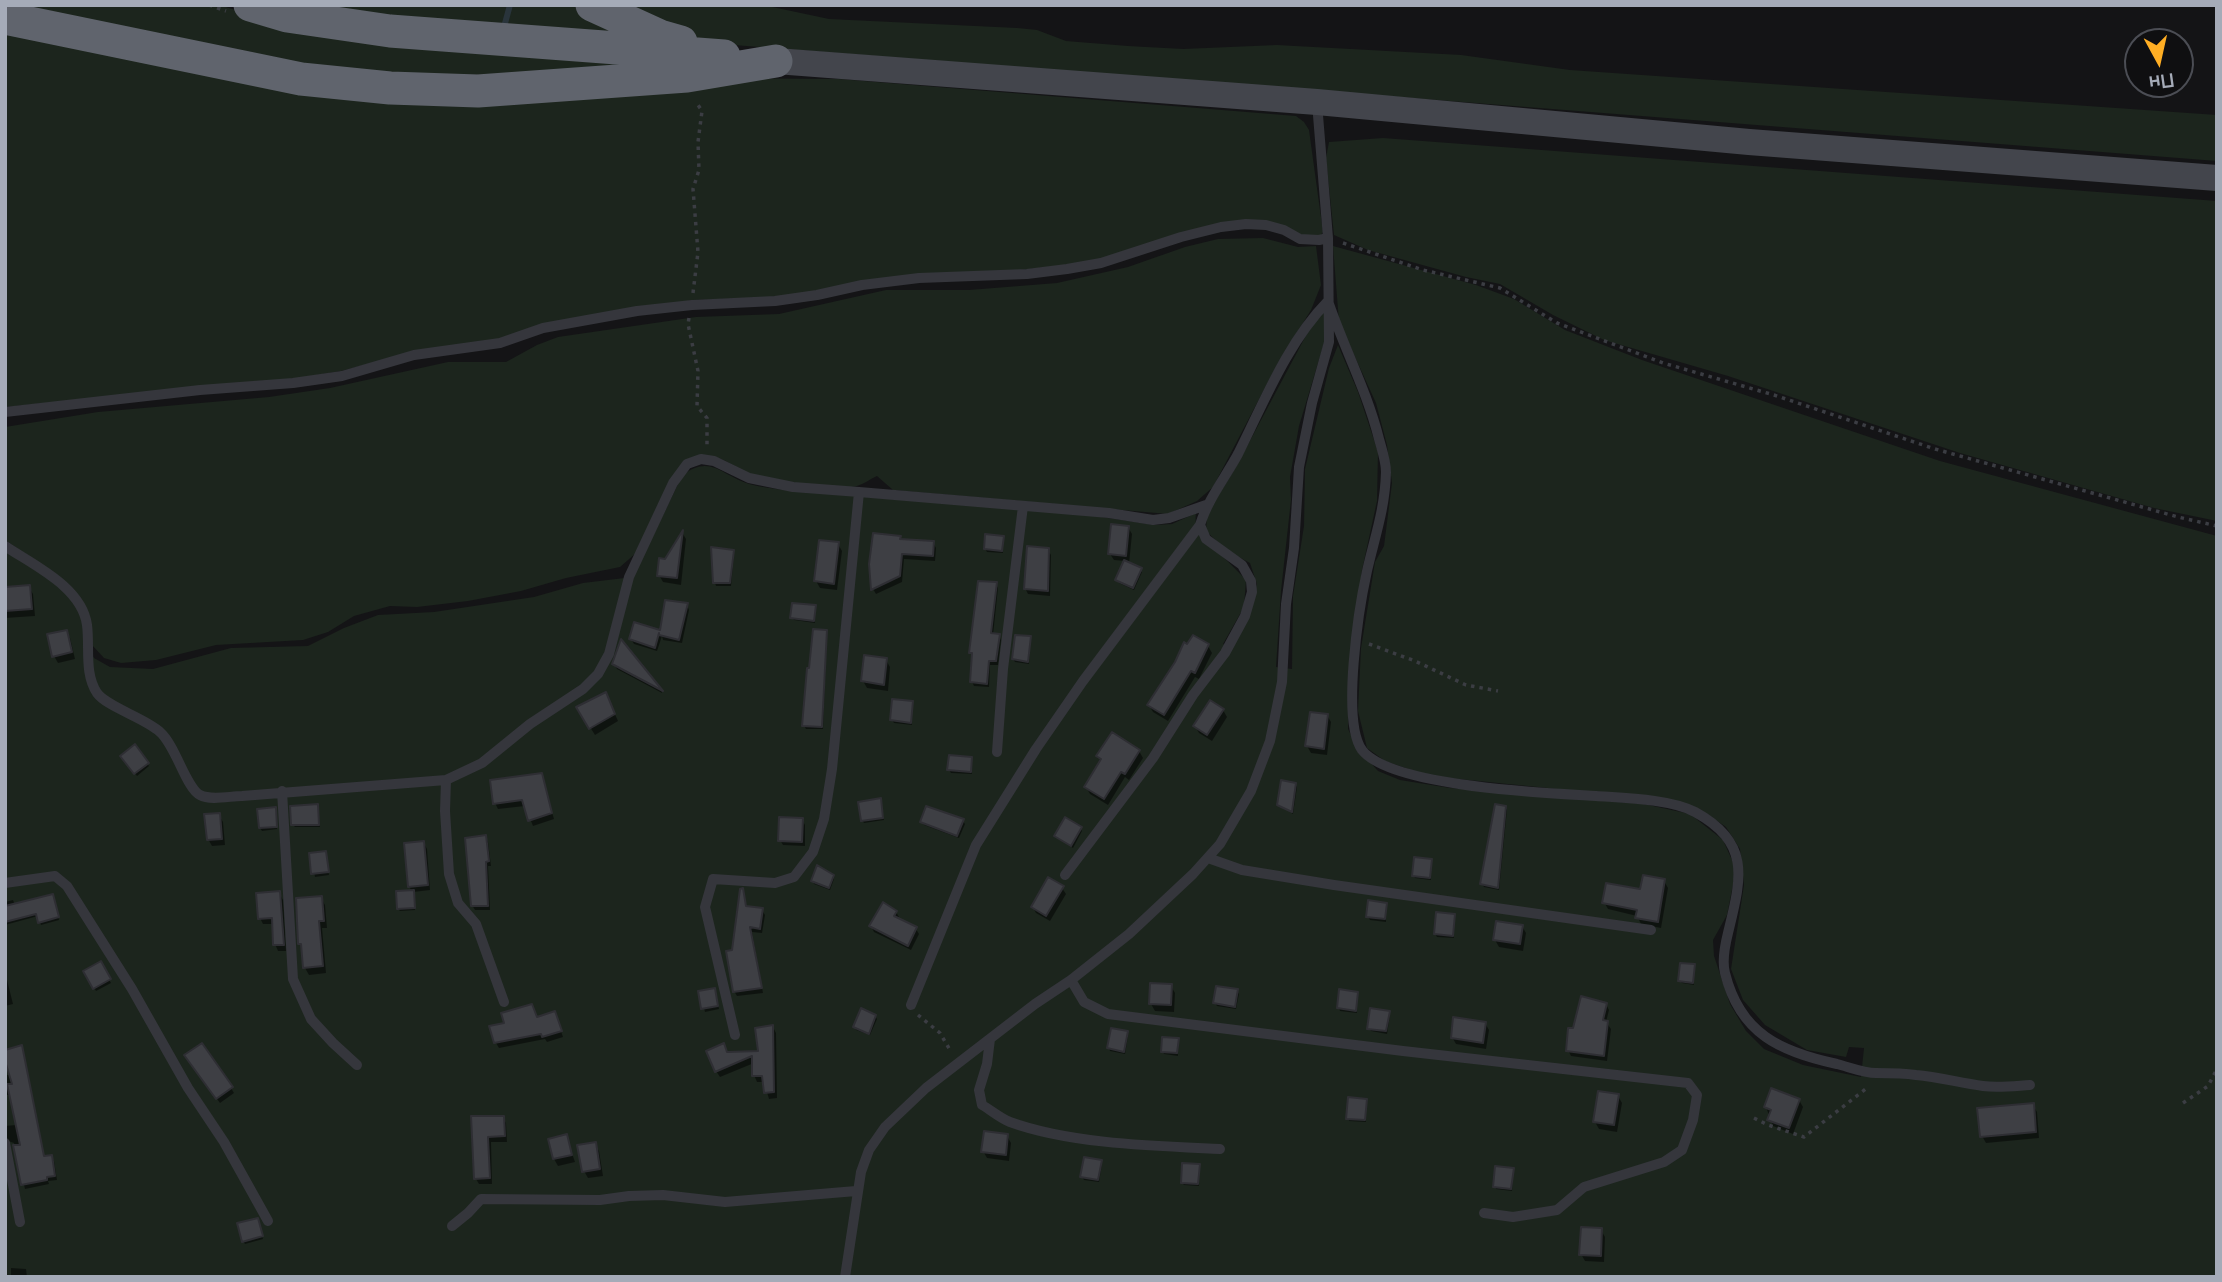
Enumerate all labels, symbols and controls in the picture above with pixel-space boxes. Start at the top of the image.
north arrow [2124,28,2194,98]
text: Пн [2147,67,2176,96]

